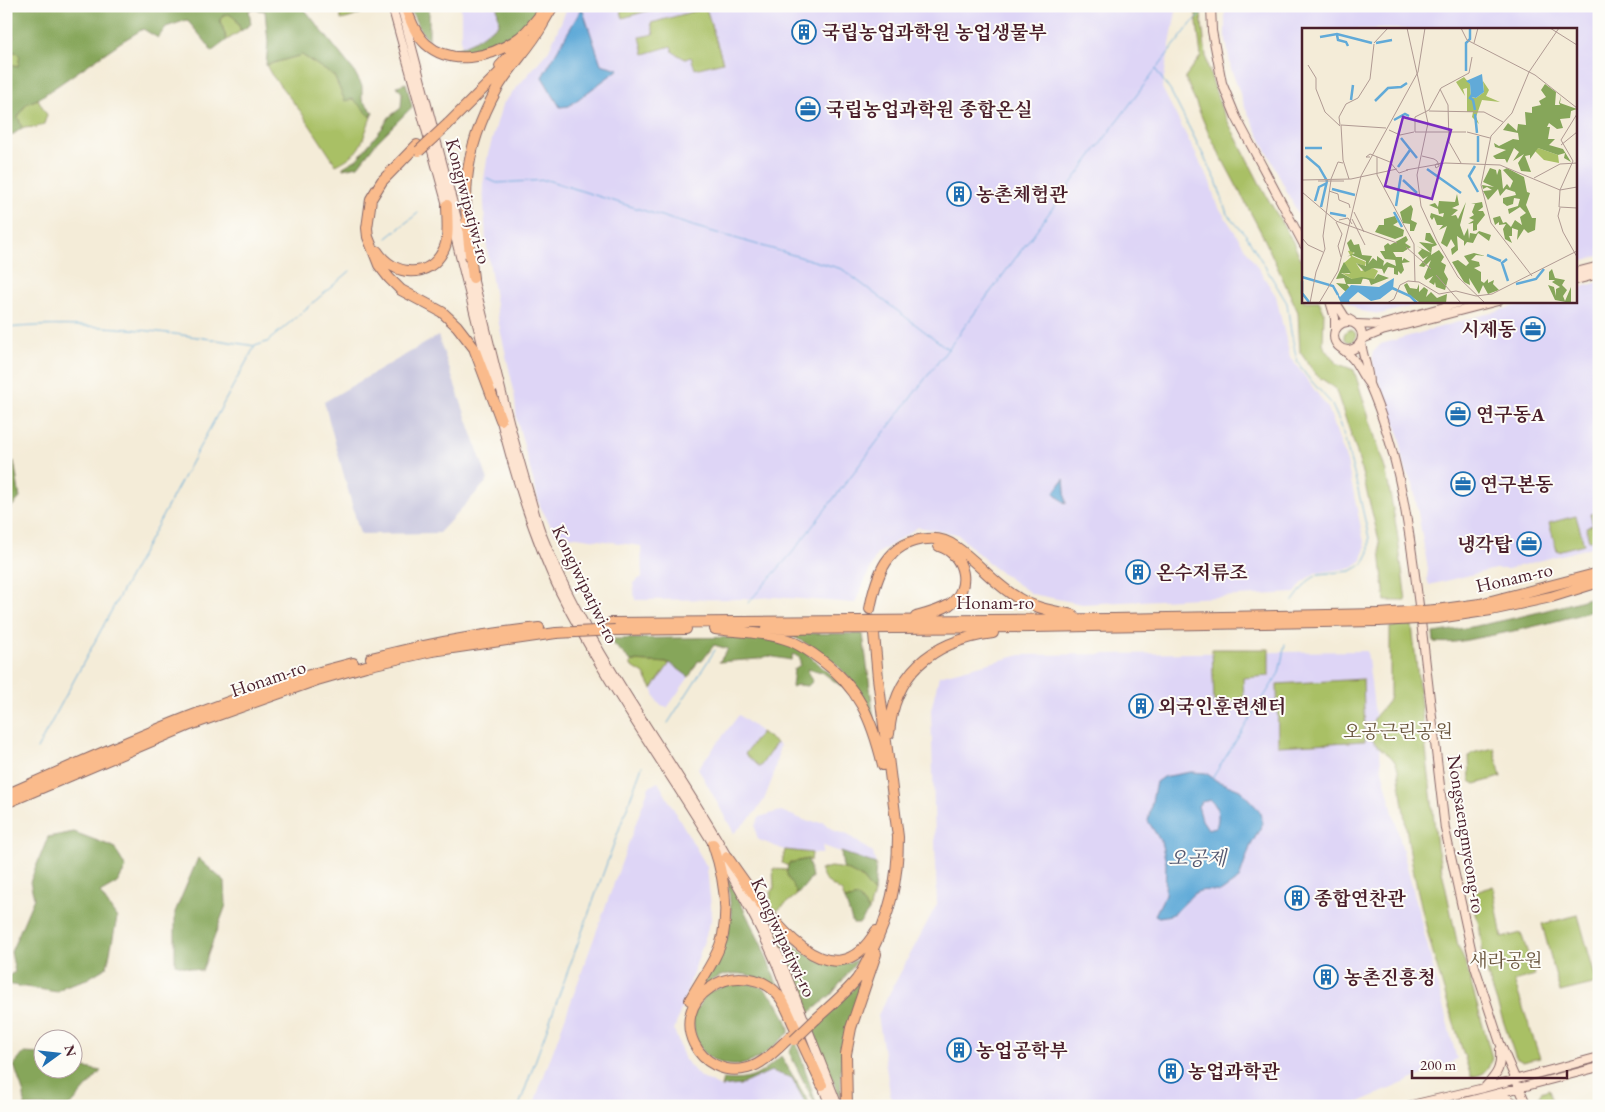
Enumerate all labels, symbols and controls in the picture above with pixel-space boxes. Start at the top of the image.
building icon: 국립농업과학원 농업생물부 [791,19,817,45]
place label: 국립농업과학원 농업생물부 [822,20,1047,45]
inset map [1302,28,1578,302]
office icon: 국립농업과학원 종합온실 [795,96,821,122]
place label: 국립농업과학원 종합온실 [826,97,1032,122]
street label: Kongjwipatjwi-ro [440,136,497,267]
building icon: 농촌체험관 [946,181,972,207]
place label: 농촌체험관 [976,182,1068,207]
office icon: 시제동 [1520,316,1546,342]
place label: 시제동 [1461,317,1516,342]
office icon: 연구동A [1445,401,1471,427]
place label: 연구동A [1476,402,1545,427]
office icon: 연구본동 [1450,471,1476,497]
place label: 연구본동 [1480,472,1553,497]
street label: Kongjwipatjwi-ro [546,521,625,648]
office icon: 냉각탑 [1516,531,1542,557]
place label: 냉각탑 [1457,532,1513,557]
street label: Honam-ro [1473,557,1555,598]
building icon: 온수저류조 [1125,559,1151,585]
place label: 온수저류조 [1156,560,1248,585]
street label: Honam-ro [956,590,1034,615]
street label: Honam-ro [227,654,309,703]
building icon: 외국인훈련센터 [1128,693,1154,719]
place label: 외국인훈련센터 [1158,694,1286,719]
park label: 오공근린공원 [1343,719,1453,744]
street label: Nongsaengmyeong-ro [1442,753,1491,915]
water label: 오공제 [1168,845,1229,871]
street label: Kongjwipatjwi-ro [745,873,822,1001]
building icon: 종합연찬관 [1284,885,1310,911]
place label: 종합연찬관 [1314,886,1406,911]
park label: 새라공원 [1469,948,1543,973]
building icon: 농촌진흥청 [1313,964,1339,990]
place label: 농촌진흥청 [1344,965,1436,990]
north arrow [32,1030,82,1080]
building icon: 농업공학부 [946,1037,972,1063]
place label: 농업공학부 [976,1038,1068,1063]
text: N [60,1043,81,1059]
scale bar [1412,1047,1568,1079]
text: 200 m [1420,1055,1457,1074]
building icon: 농업과학관 [1158,1058,1184,1084]
place label: 농업과학관 [1188,1059,1280,1084]

